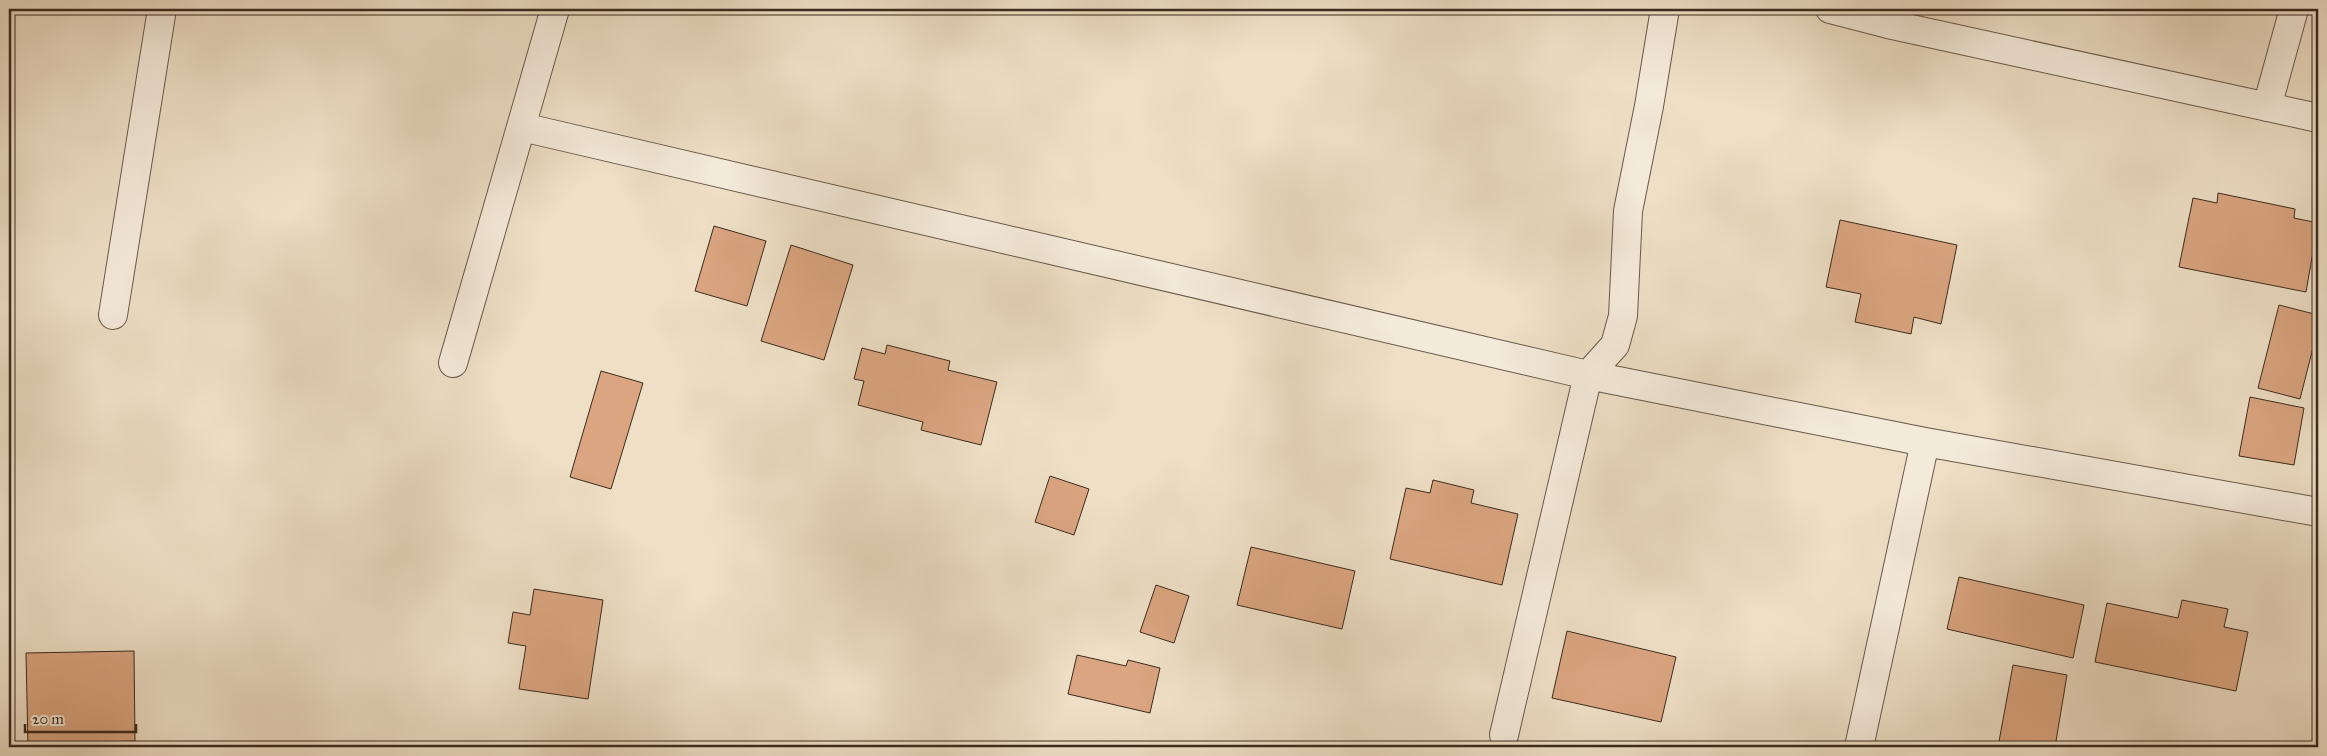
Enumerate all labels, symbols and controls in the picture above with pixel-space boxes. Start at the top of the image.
scale bar [25,701,136,733]
text: 20 m [32,710,64,728]

